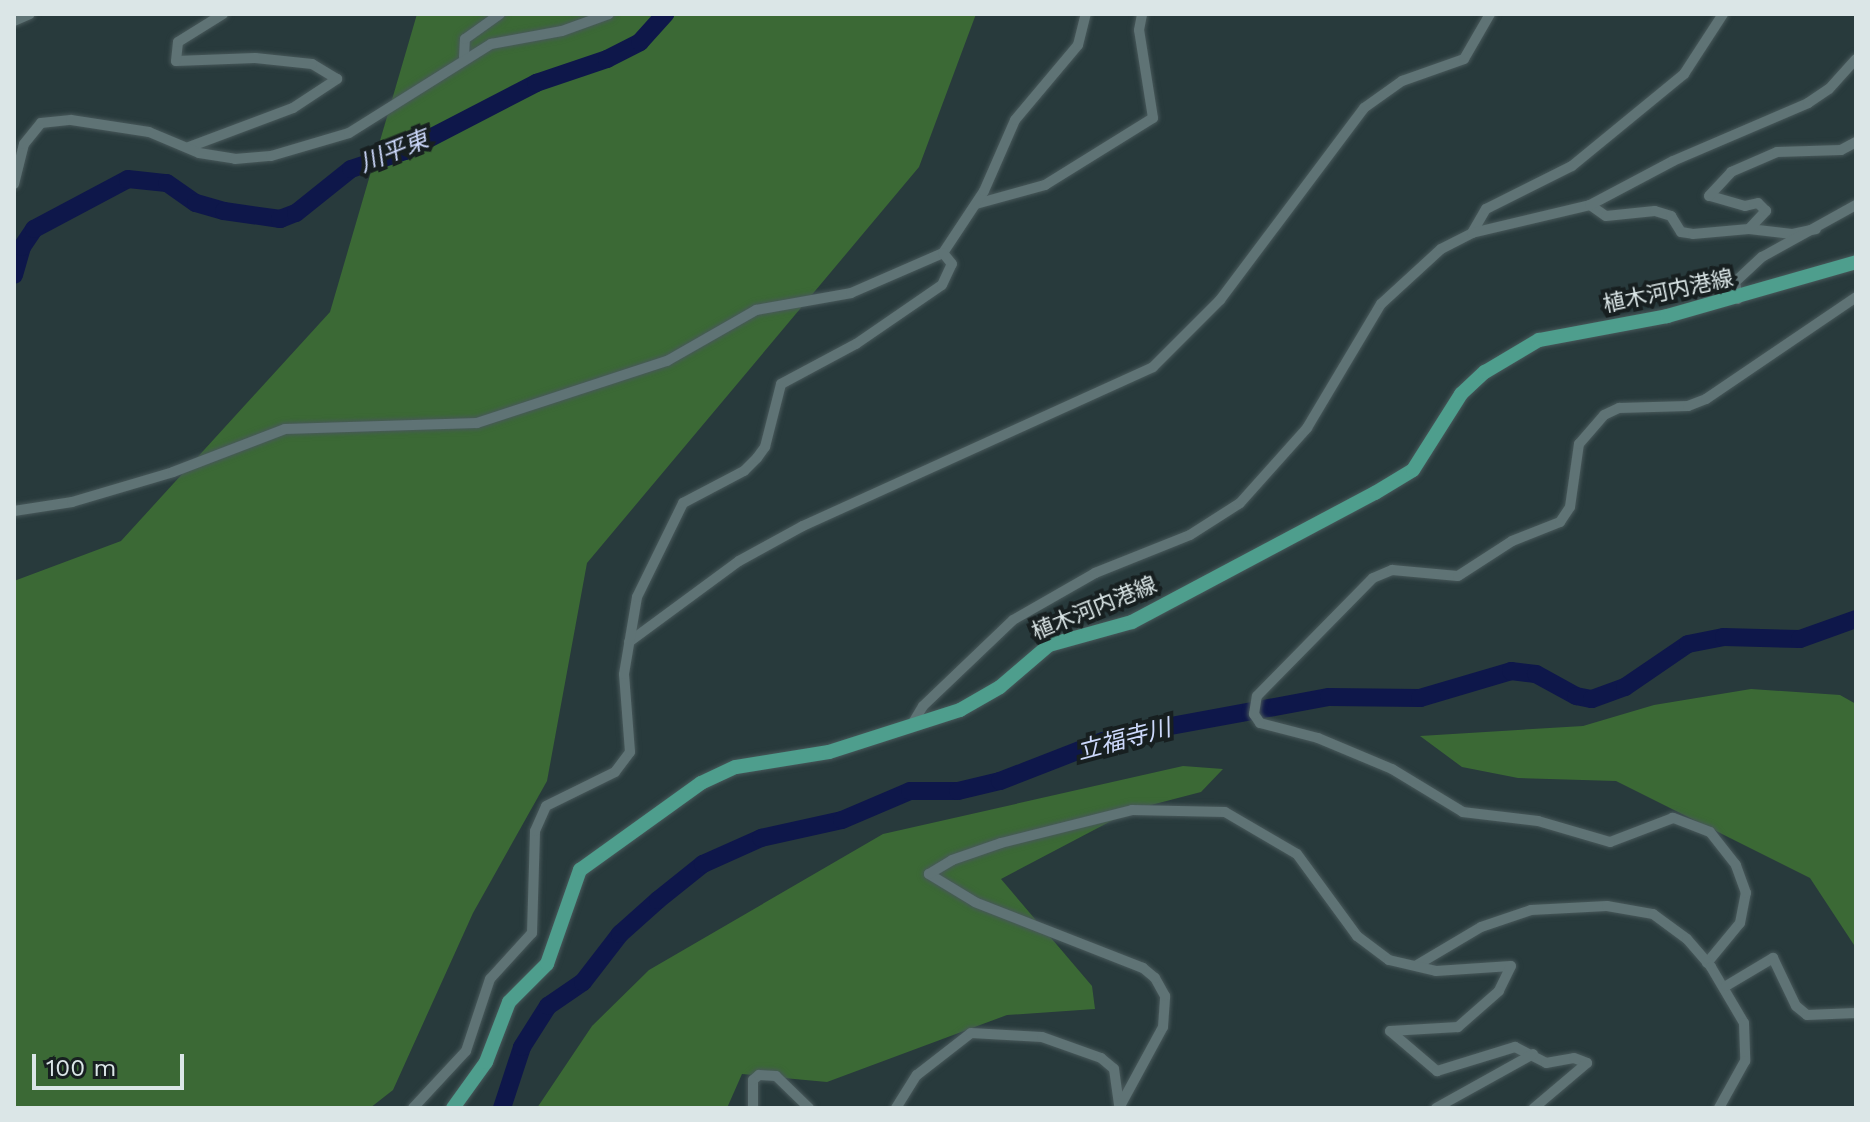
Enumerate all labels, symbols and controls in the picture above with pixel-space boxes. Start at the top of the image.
water label: 川平東 [355,125,433,179]
street label: 植木河内港線 [1601,264,1735,318]
street label: 植木河内港線 [1028,571,1160,645]
water label: 立福寺川 [1074,714,1174,766]
scale bar [36,1038,188,1088]
text: 100 m [46,1054,116,1082]

